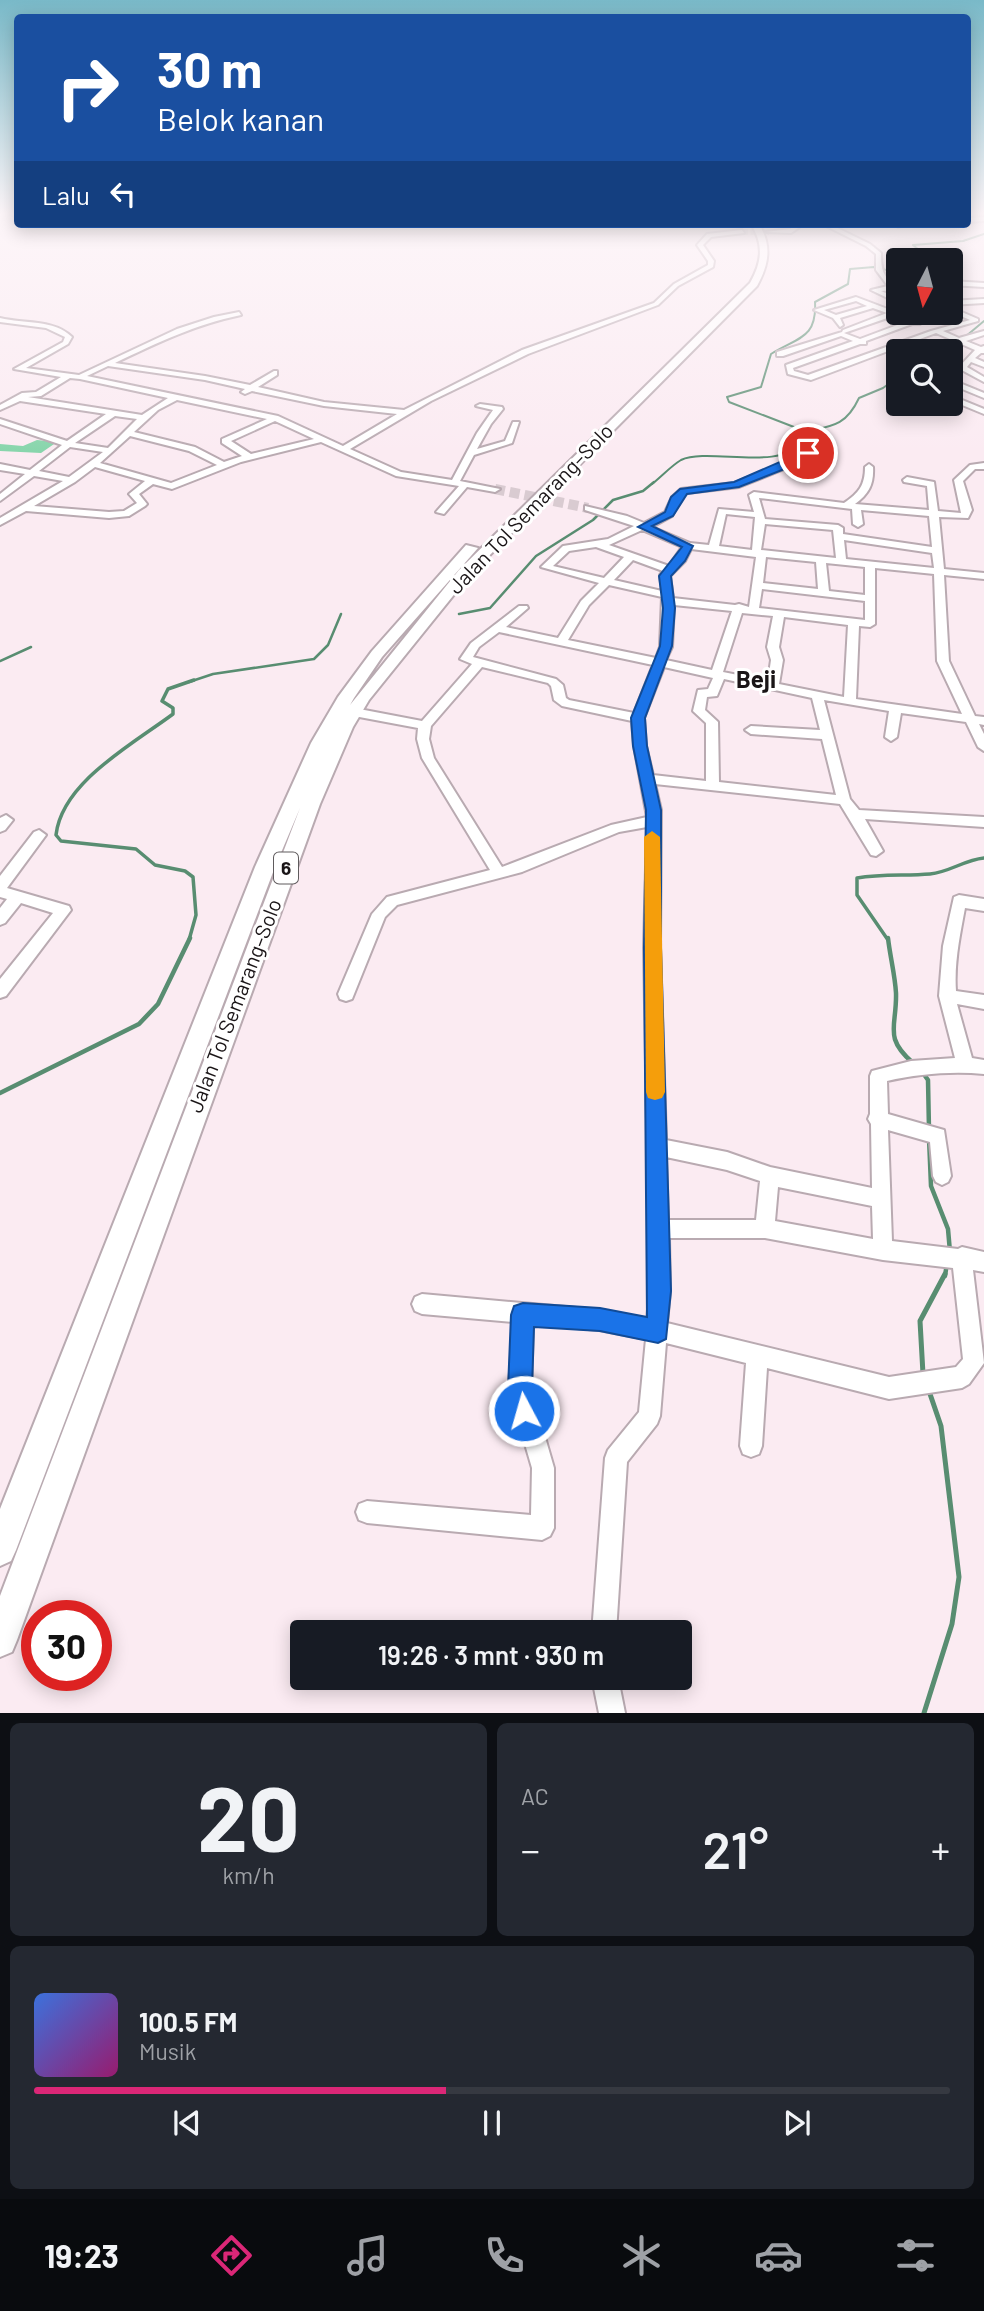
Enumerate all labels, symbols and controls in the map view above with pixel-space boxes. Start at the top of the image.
text: 30 m [157,39,262,98]
icon: right [42,42,133,133]
text: Belok kanan [157,99,324,137]
icon: left [104,175,142,213]
text: Lalu [42,179,90,210]
north arrow [886,248,962,326]
map controls [886,248,963,416]
button: search [886,339,963,416]
street label: Jalan Tol Semarang–Solo [442,418,618,598]
pin [778,423,838,483]
icon: arrive [789,434,827,472]
district label: Beji [736,664,776,693]
road number: 6 [274,852,298,884]
street label: Jalan Tol Semarang–Solo [181,895,286,1116]
position arrow [487,1374,561,1448]
speed limit sign: 30 [21,1600,112,1691]
text: 19:26 · 3 mnt · 930 m [378,1639,604,1670]
text: 20 [197,1761,300,1870]
text: AC [521,1782,549,1810]
text: 21° [702,1817,769,1879]
text: − [521,1826,540,1872]
text: + [931,1826,950,1872]
text: km/h [222,1861,275,1889]
text: 100.5 FM [139,2006,237,2037]
text: Musik [139,2037,196,2065]
icon: previous [168,2104,206,2142]
icon: pause [473,2104,511,2142]
icon: next [778,2104,816,2142]
icon: directions [207,2231,256,2280]
icon: music [343,2231,392,2280]
icon: phone [480,2231,529,2280]
icon: climate [617,2231,666,2280]
icon: car [754,2231,803,2280]
icon: filters [891,2231,940,2280]
text: 19:23 [44,2236,119,2274]

